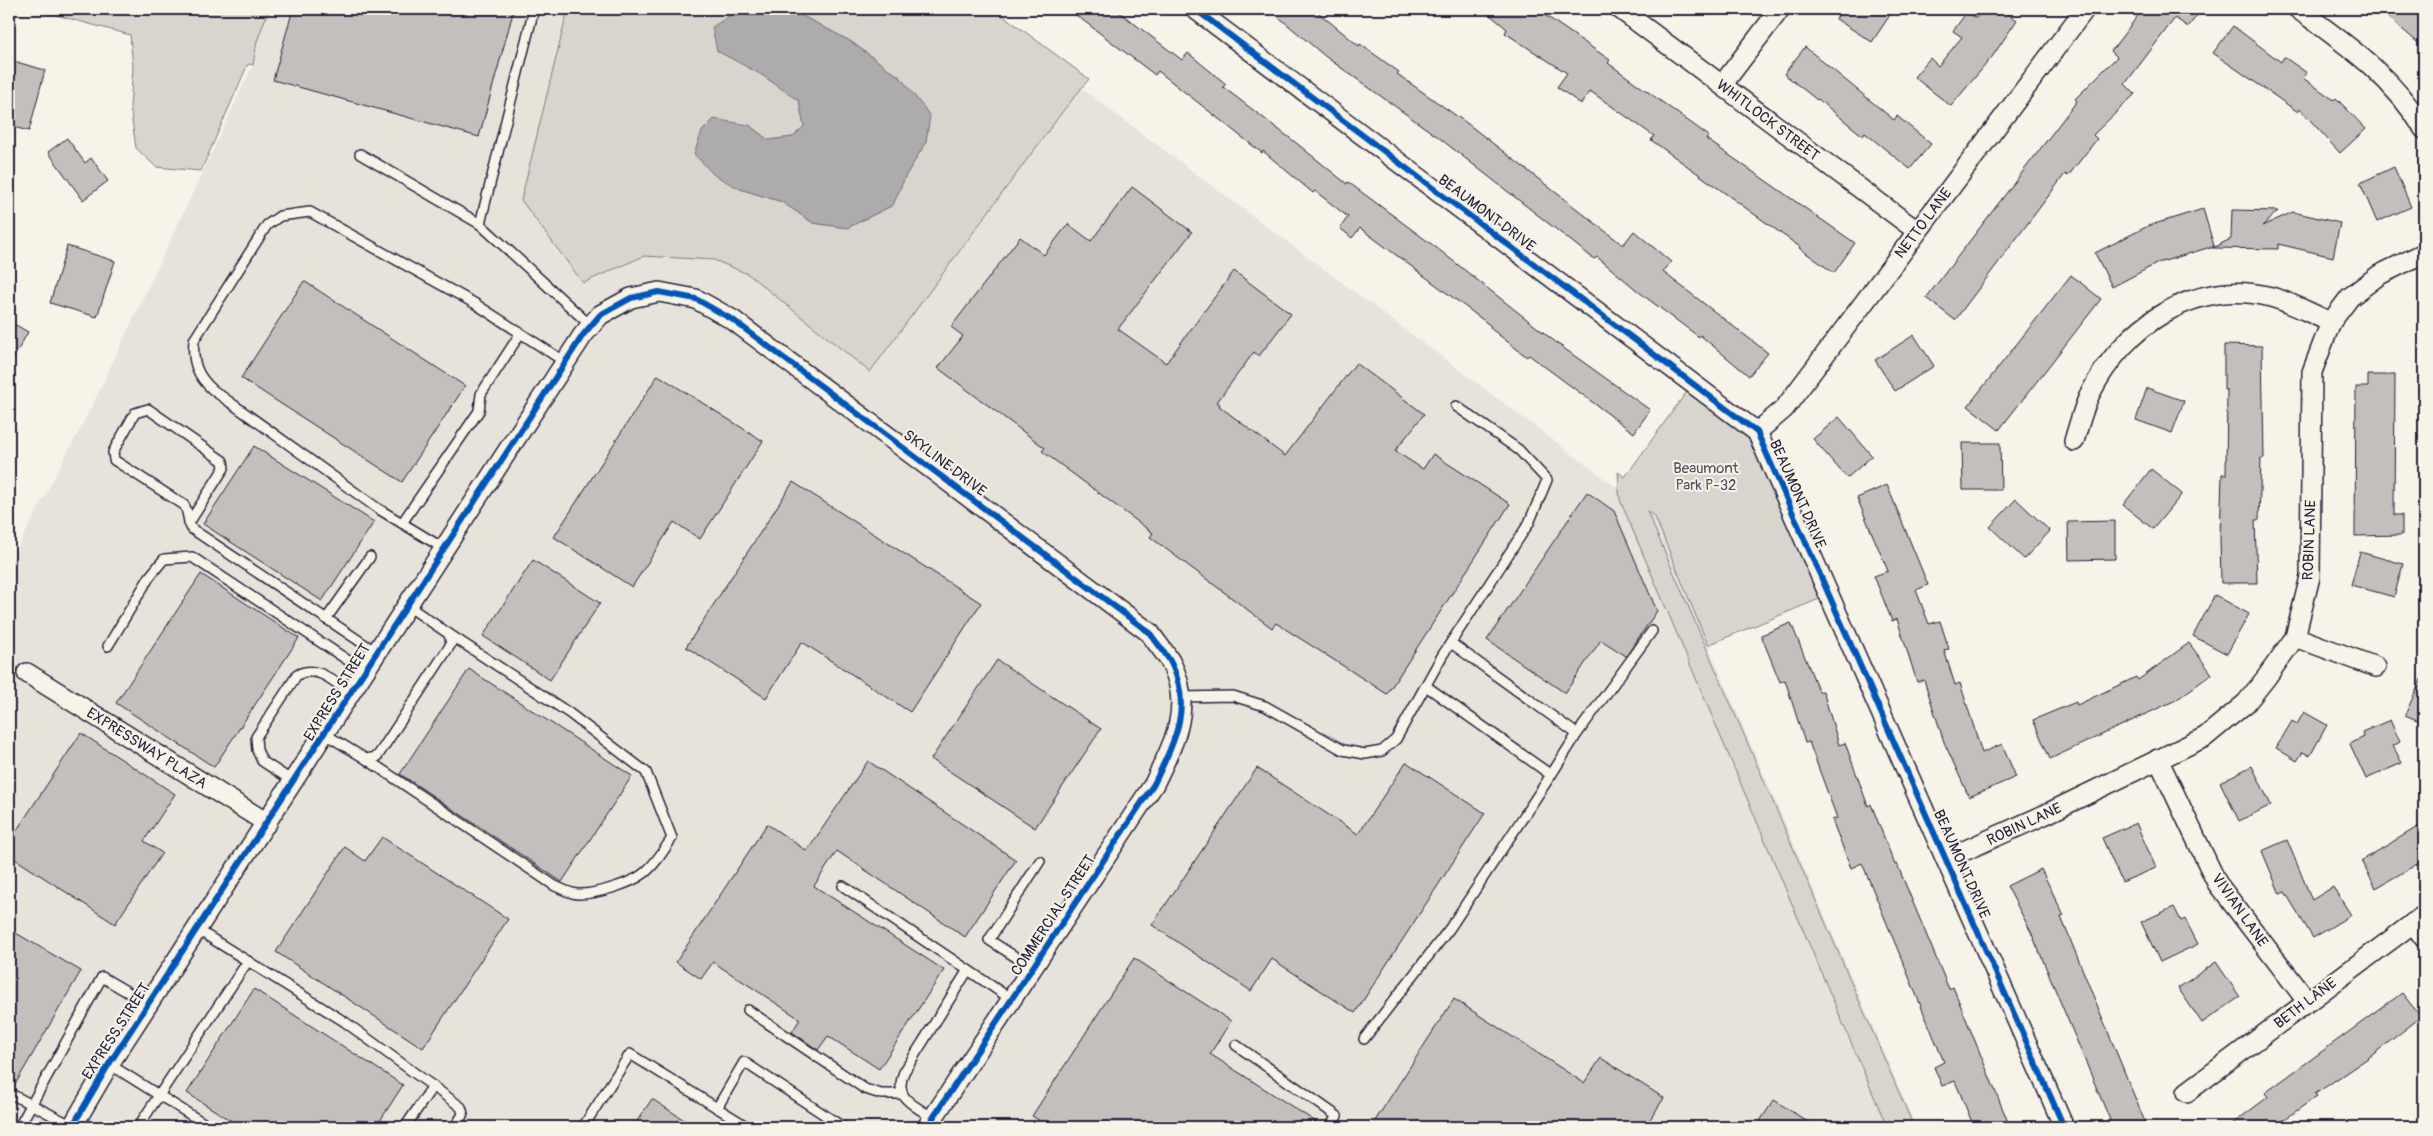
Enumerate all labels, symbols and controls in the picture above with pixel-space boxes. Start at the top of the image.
street label: WHITLOCK STREET [1712,75,1823,165]
street label: BEAUMONT DRIVE [1434,171,1539,256]
street label: NETTO LANE [1891,184,1956,262]
street label: SKYLINE DRIVE [899,426,990,501]
street label: BEAUMONT DRIVE [1765,437,1830,552]
park label: Beaumont Park P-32 [1673,459,1740,495]
street label: ROBIN LANE [2299,499,2320,581]
street label: EXPRESS STREET [300,640,375,745]
street label: EXPRESSWAY PLAZA [83,704,211,793]
street label: ROBIN LANE [1984,799,2065,850]
street label: BEAUMONT DRIVE [1929,807,1994,922]
street label: COMMERCIAL STREET [1007,851,1100,980]
street label: VIVIAN LANE [2207,870,2272,951]
street label: BETH LANE [2270,974,2341,1033]
street label: EXPRESS STREET [78,979,155,1083]

